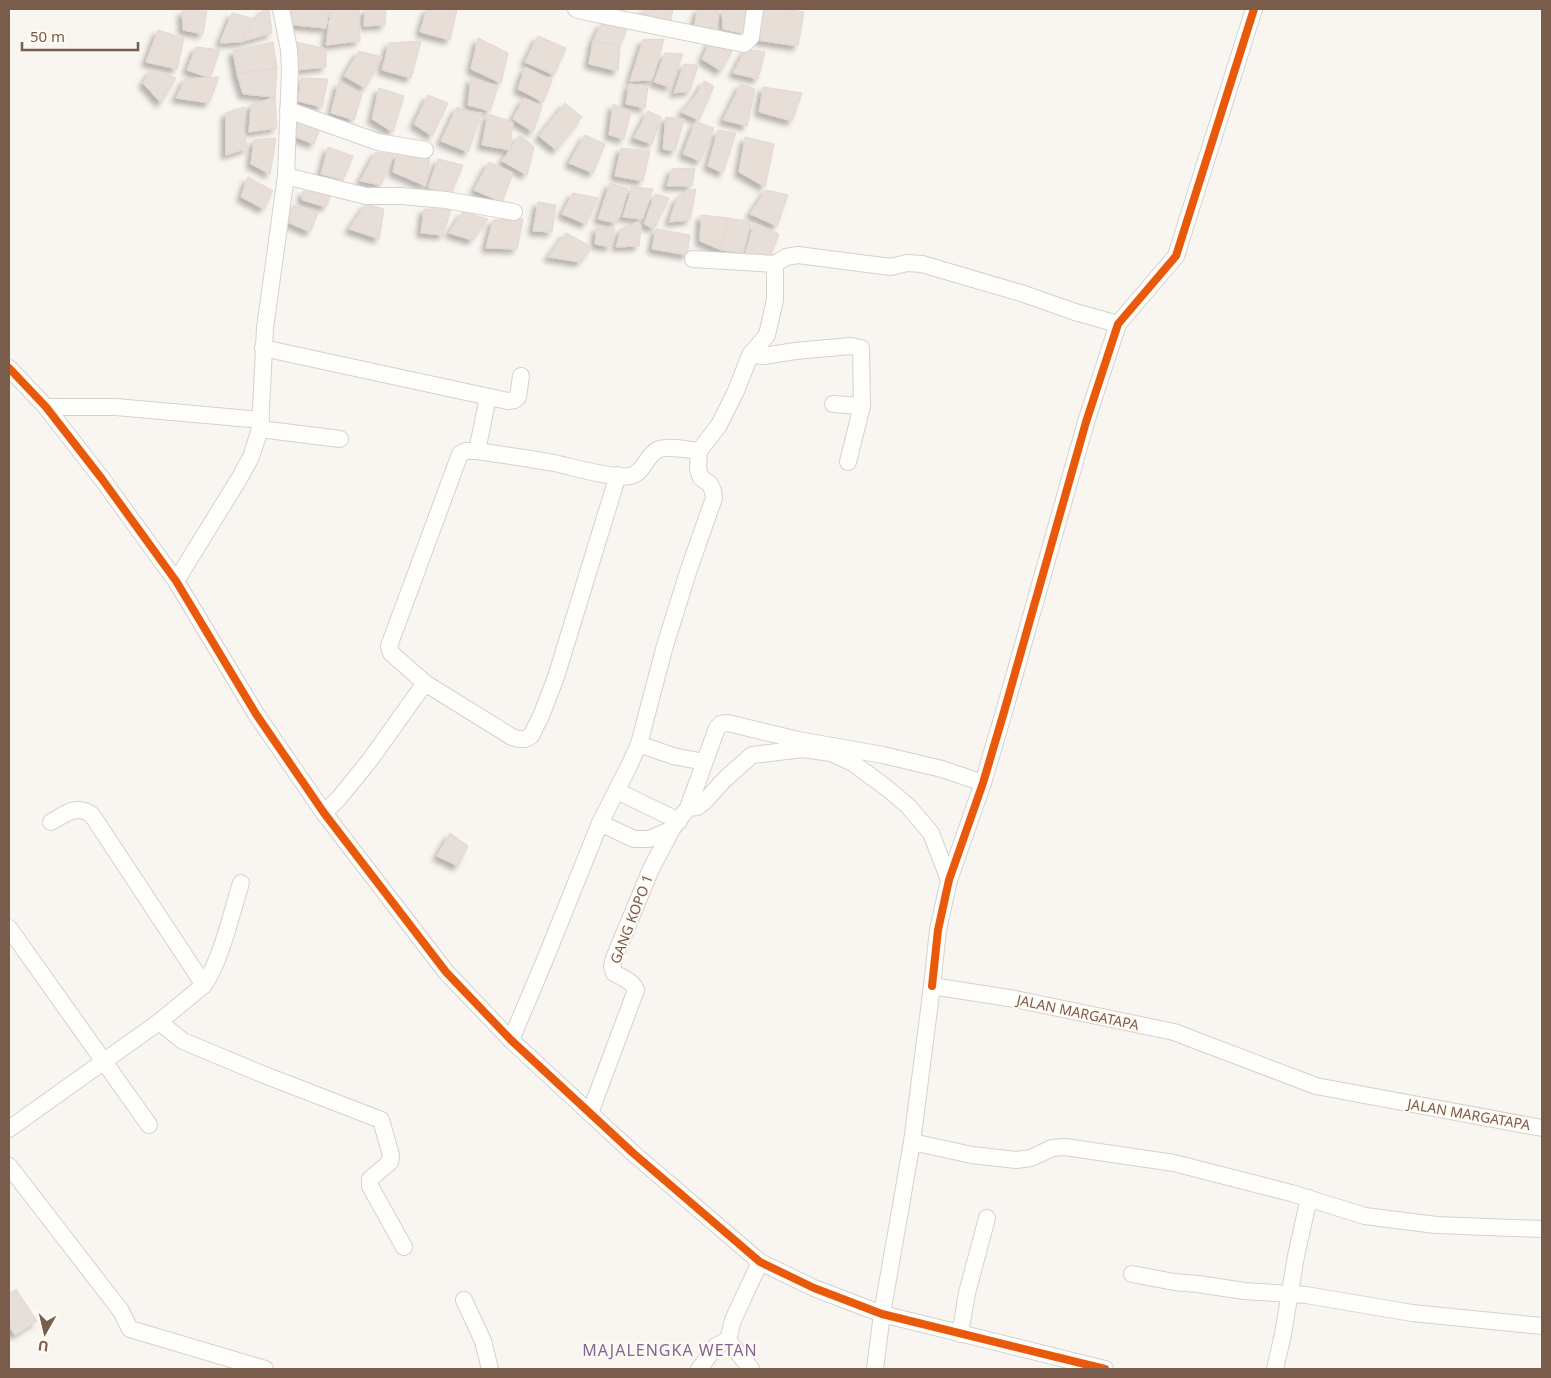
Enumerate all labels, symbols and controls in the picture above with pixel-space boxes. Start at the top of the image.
scale bar [22,20,139,52]
text: 50 m [30,26,65,46]
street label: GANG KOPO 1 [605,872,657,966]
street label: JALAN MARGATAPA [1013,989,1141,1034]
street label: JALAN MARGATAPA [1404,1094,1532,1134]
north arrow [20,1308,70,1358]
text: U [37,1336,50,1357]
district label: MAJALENGKA WETAN [582,1339,758,1361]

